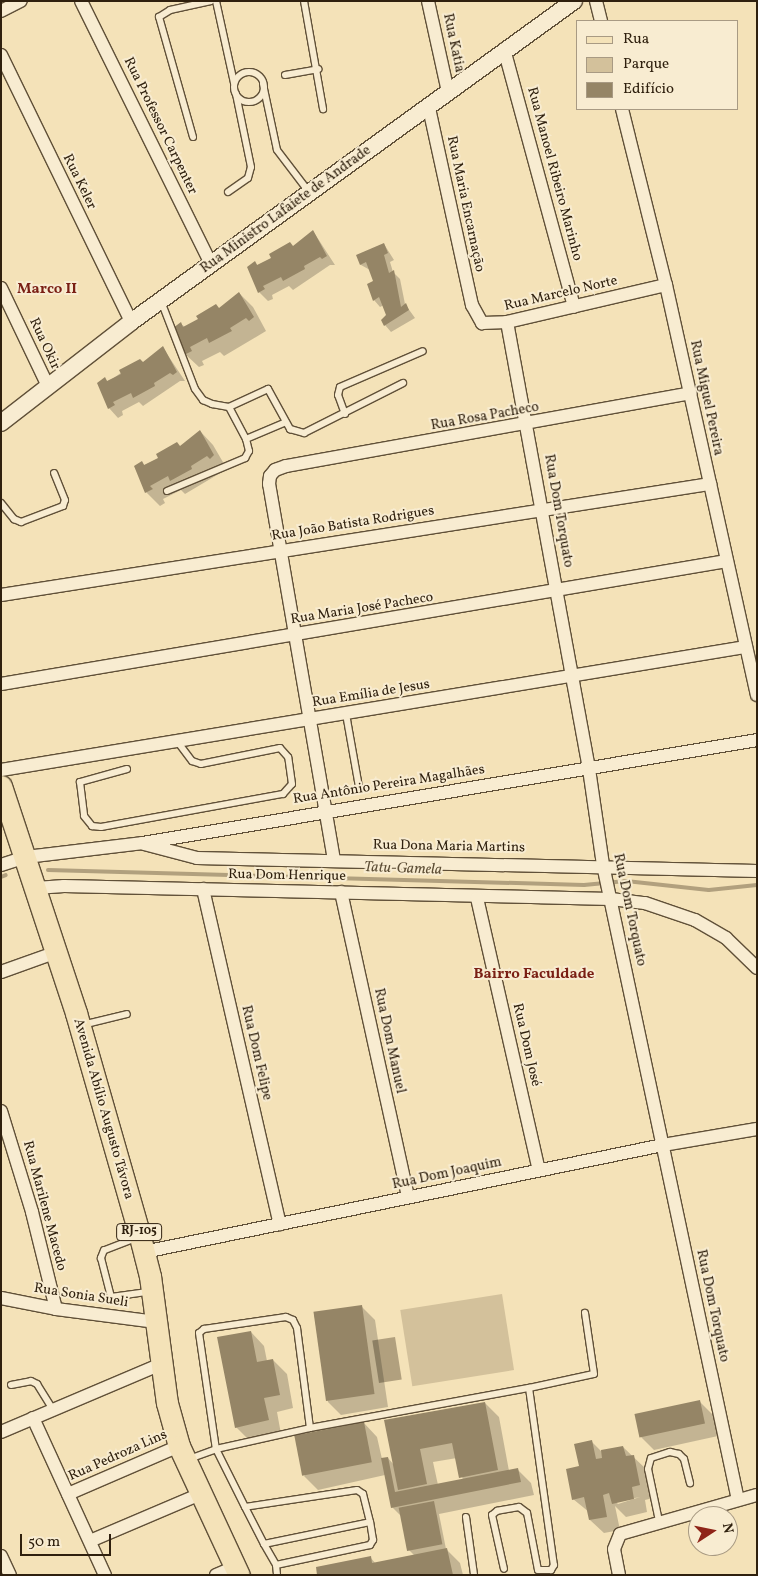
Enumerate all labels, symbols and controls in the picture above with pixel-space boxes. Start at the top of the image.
street label: Rua Katia [439,12,467,74]
legend [576,20,738,110]
text: Rua [623,29,649,50]
text: Parque [623,54,669,75]
street label: Rua Professor Carpenter [119,55,201,197]
text: Edifício [623,79,674,100]
street label: Rua Manoel Ribeiro Marinho [523,85,585,263]
street label: Rua Maria Encarnação [442,134,488,274]
street label: Rua Ministro Lafaiete de Andrade [198,143,374,277]
street label: Rua Keler [58,152,100,212]
street label: Rua Marcelo Norte [503,273,619,315]
district label: Marco II [17,281,77,299]
street label: Rua Okir [25,315,63,373]
street label: Rua Miguel Pereira [686,339,726,457]
street label: Rua Rosa Pacheco [430,399,540,435]
street label: Rua Dom Torquato [540,453,576,569]
street label: Rua João Batista Rodrigues [271,503,435,545]
street label: Rua Maria José Pacheco [289,589,435,629]
street label: Rua Emília de Jesus [311,676,431,712]
street label: Rua Antônio Pereira Magalhães [292,762,486,808]
street label: Rua Dona Maria Martins [373,837,525,857]
street label: Rua Dom Torquato [609,852,649,968]
water label: Tatu-Gamela [364,859,442,879]
street label: Rua Dom Henrique [228,867,346,885]
district label: Bairro Faculdade [474,966,594,984]
street label: Rua Dom Manuel [370,987,408,1095]
street label: Rua Dom José [508,1002,544,1088]
street label: Rua Dom Felipe [237,1004,275,1102]
street label: Avenida Abílio Augusto Távora [69,1016,137,1202]
street label: Rua Marilene Macedo [19,1139,69,1273]
street label: Rua Dom Joaquim [391,1154,503,1194]
road number: RJ-105 [115,1222,163,1242]
street label: Rua Dom Torquato [692,1248,732,1364]
street label: Rua Sonia Sueli [33,1280,129,1312]
street label: Rua Pedroza Lins [66,1427,170,1485]
north arrow [688,1506,738,1556]
text: N [717,1521,738,1535]
scale bar [22,1524,114,1556]
text: 50 m [28,1532,60,1553]

